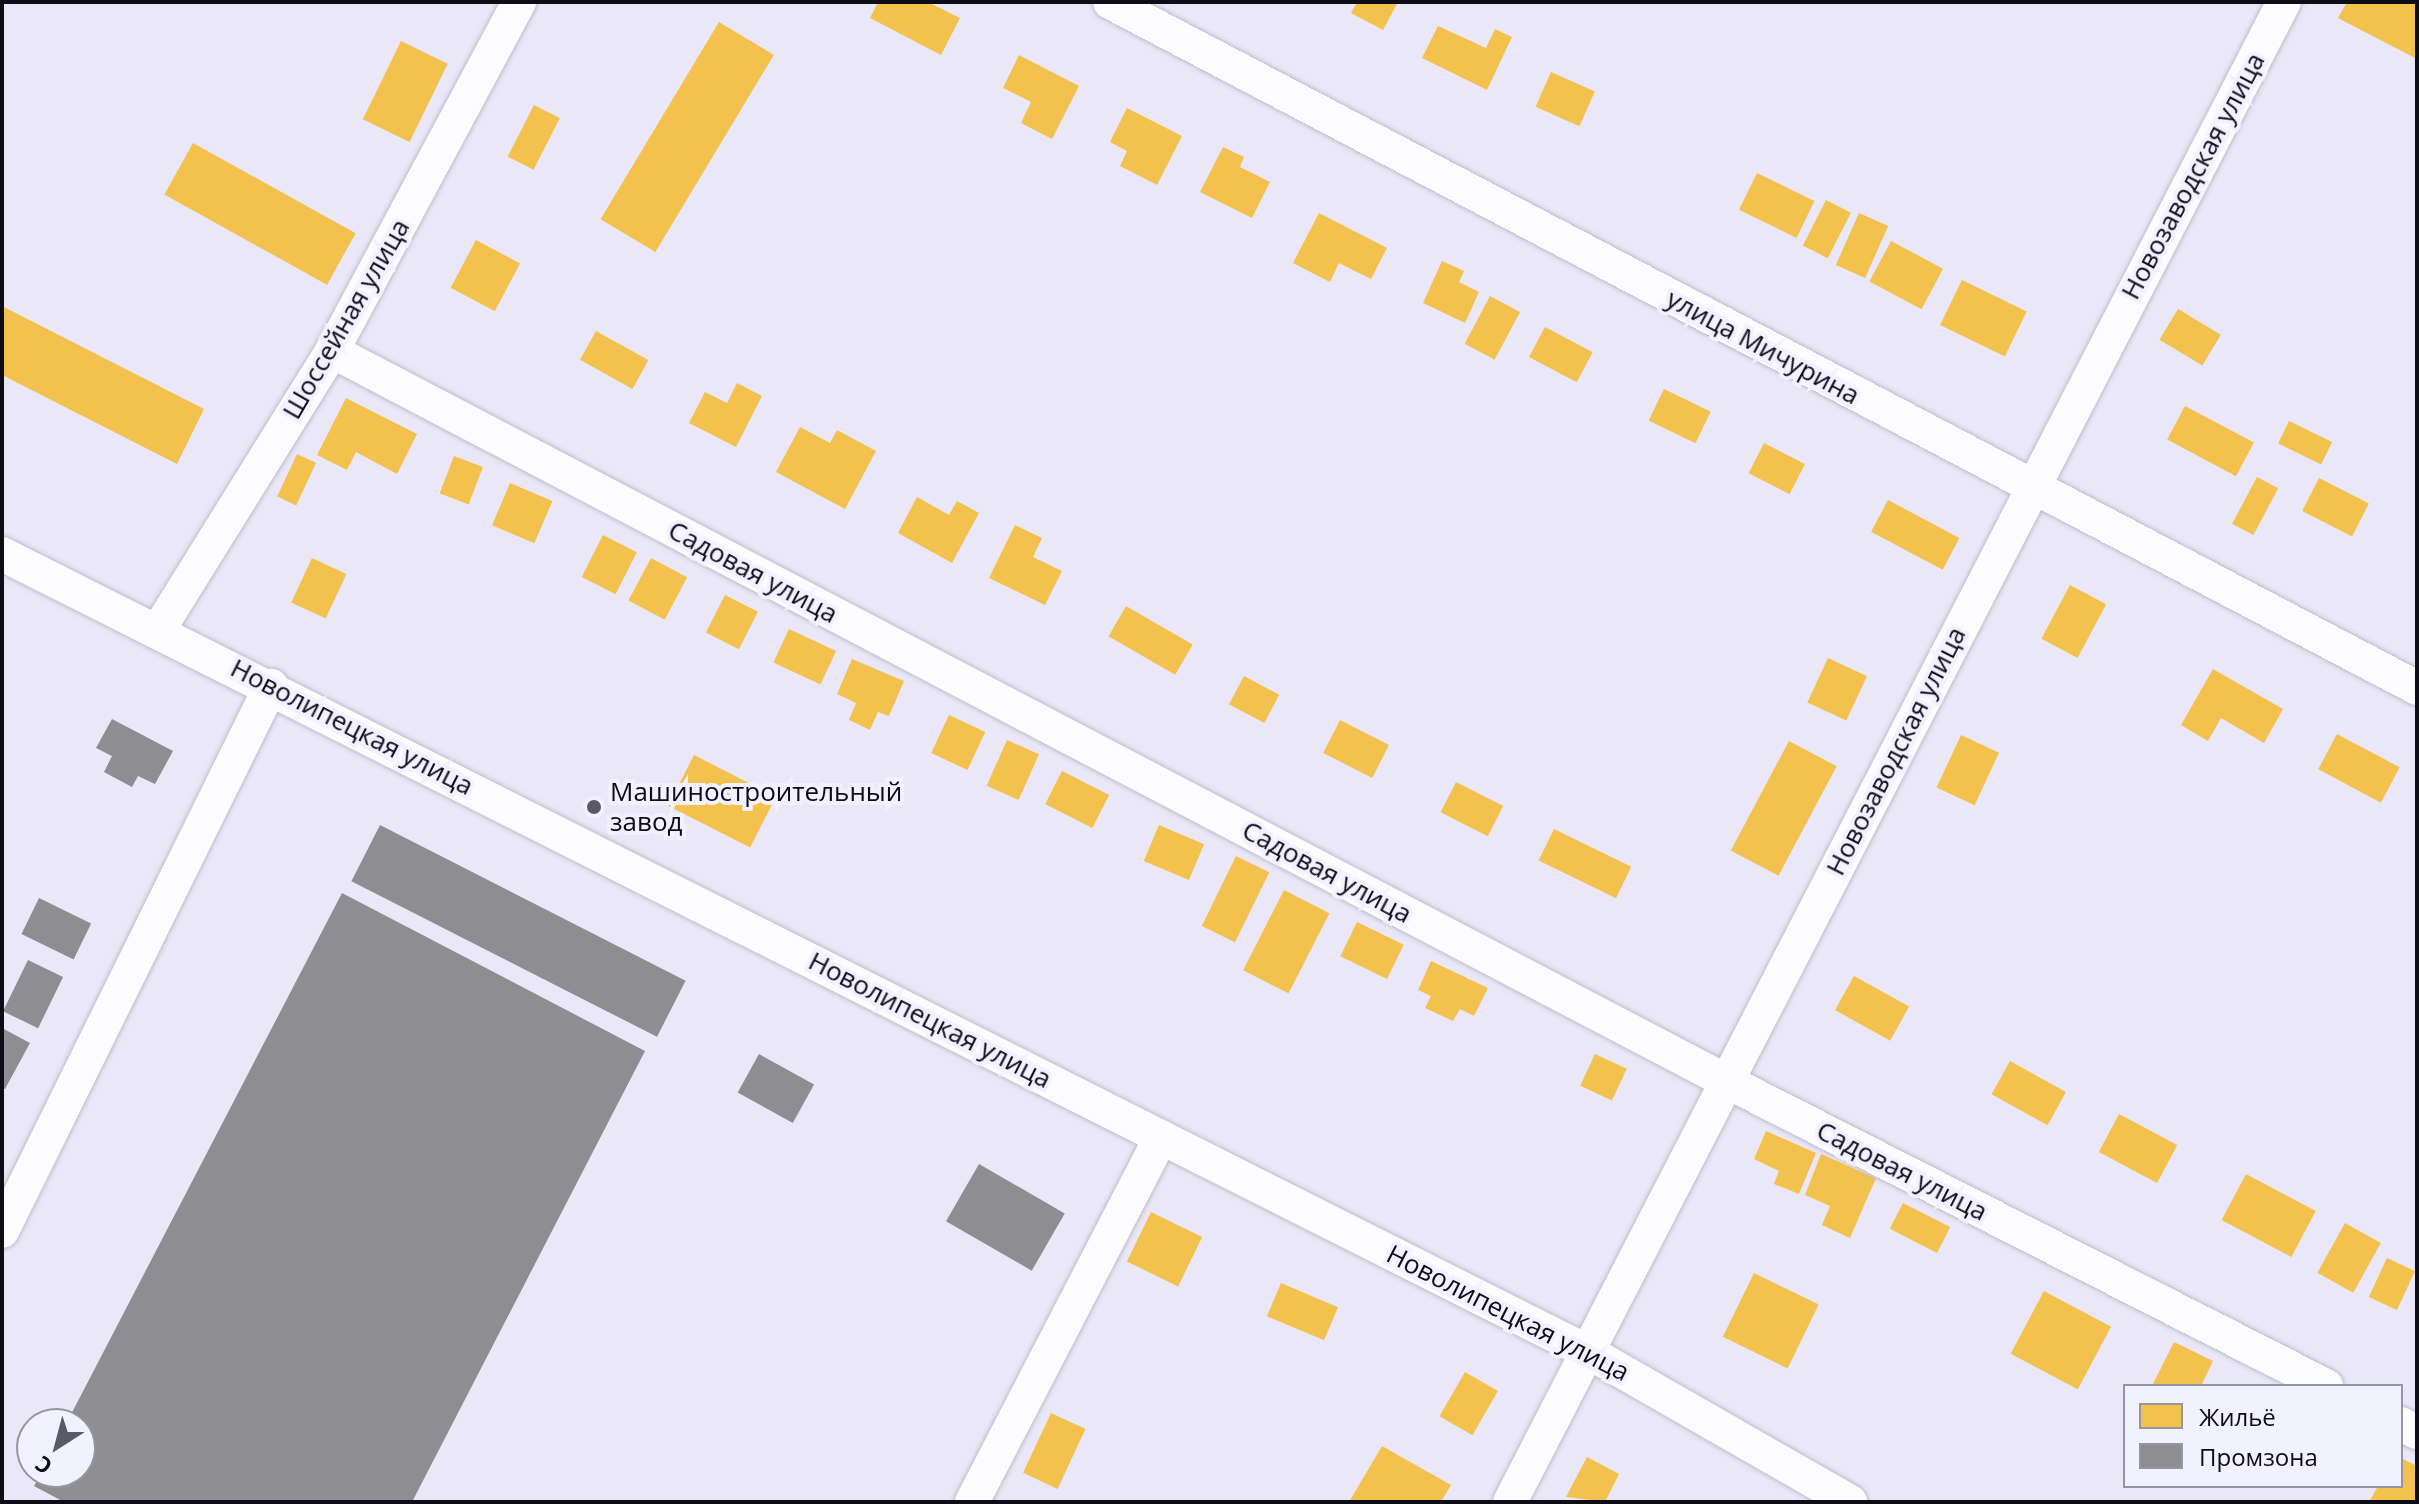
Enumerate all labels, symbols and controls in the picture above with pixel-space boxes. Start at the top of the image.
street label: Новозаводская улица [2115,47,2271,305]
street label: Шоссейная улица [276,213,416,425]
street label: улица Мичурина [1661,283,1865,411]
street label: Садовая улица [663,514,843,630]
street label: Новозаводская улица [1820,622,1972,880]
street label: Новолипецкая улица [226,652,478,802]
place label: Машиностроительный завод [610,776,902,838]
marker: Машиностроительный завод [585,798,603,816]
street label: Садовая улица [1237,814,1417,930]
street label: Новолипецкая улица [804,945,1056,1095]
street label: Садовая улица [1812,1115,1992,1227]
street label: Новолипецкая улица [1382,1238,1634,1388]
legend [2123,1384,2403,1488]
text: Жильё [2199,1400,2276,1433]
north arrow [16,1408,96,1488]
text: Промзона [2199,1440,2318,1473]
text: С [29,1450,58,1482]

